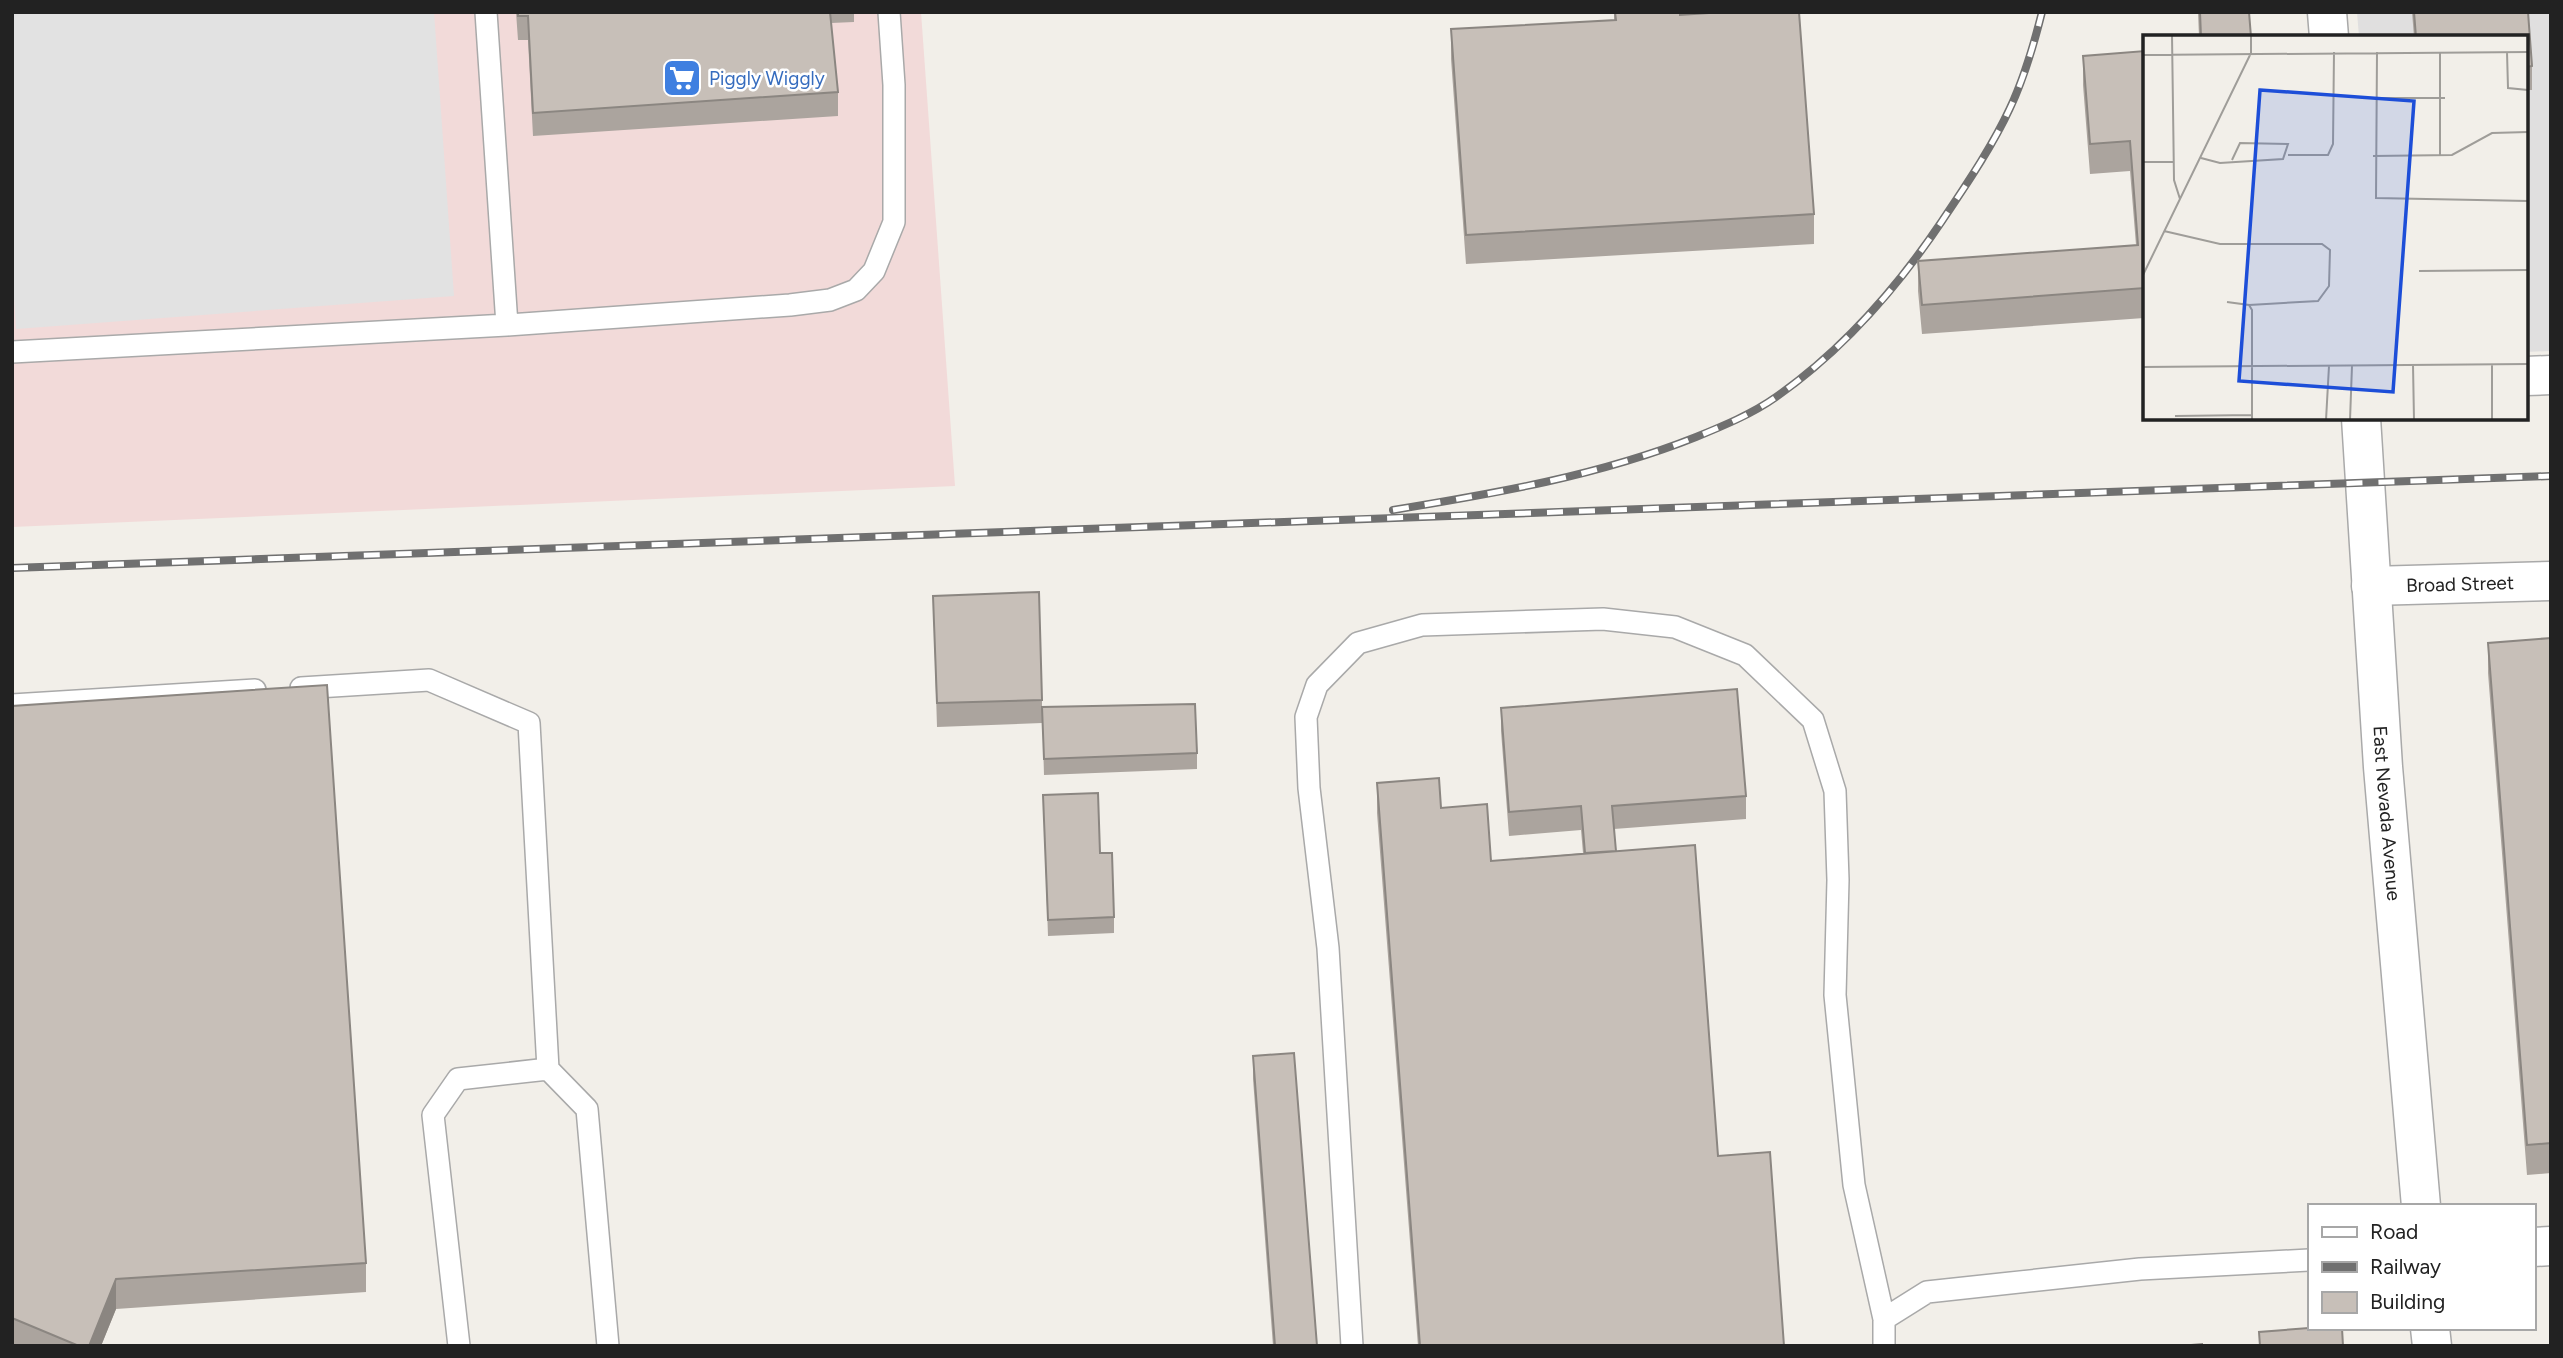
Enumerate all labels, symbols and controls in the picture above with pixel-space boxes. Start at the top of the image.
inset map [2143,35,2528,420]
supermarket icon: Piggly Wiggly [661,57,703,99]
place label: Piggly Wiggly [709,67,825,90]
street label: Broad Street [2406,571,2514,597]
street label: East Nevada Avenue [2369,725,2406,902]
legend [2308,1204,2535,1330]
text: Road [2370,1219,2418,1244]
text: Railway [2370,1254,2441,1279]
text: Building [2370,1289,2445,1314]

